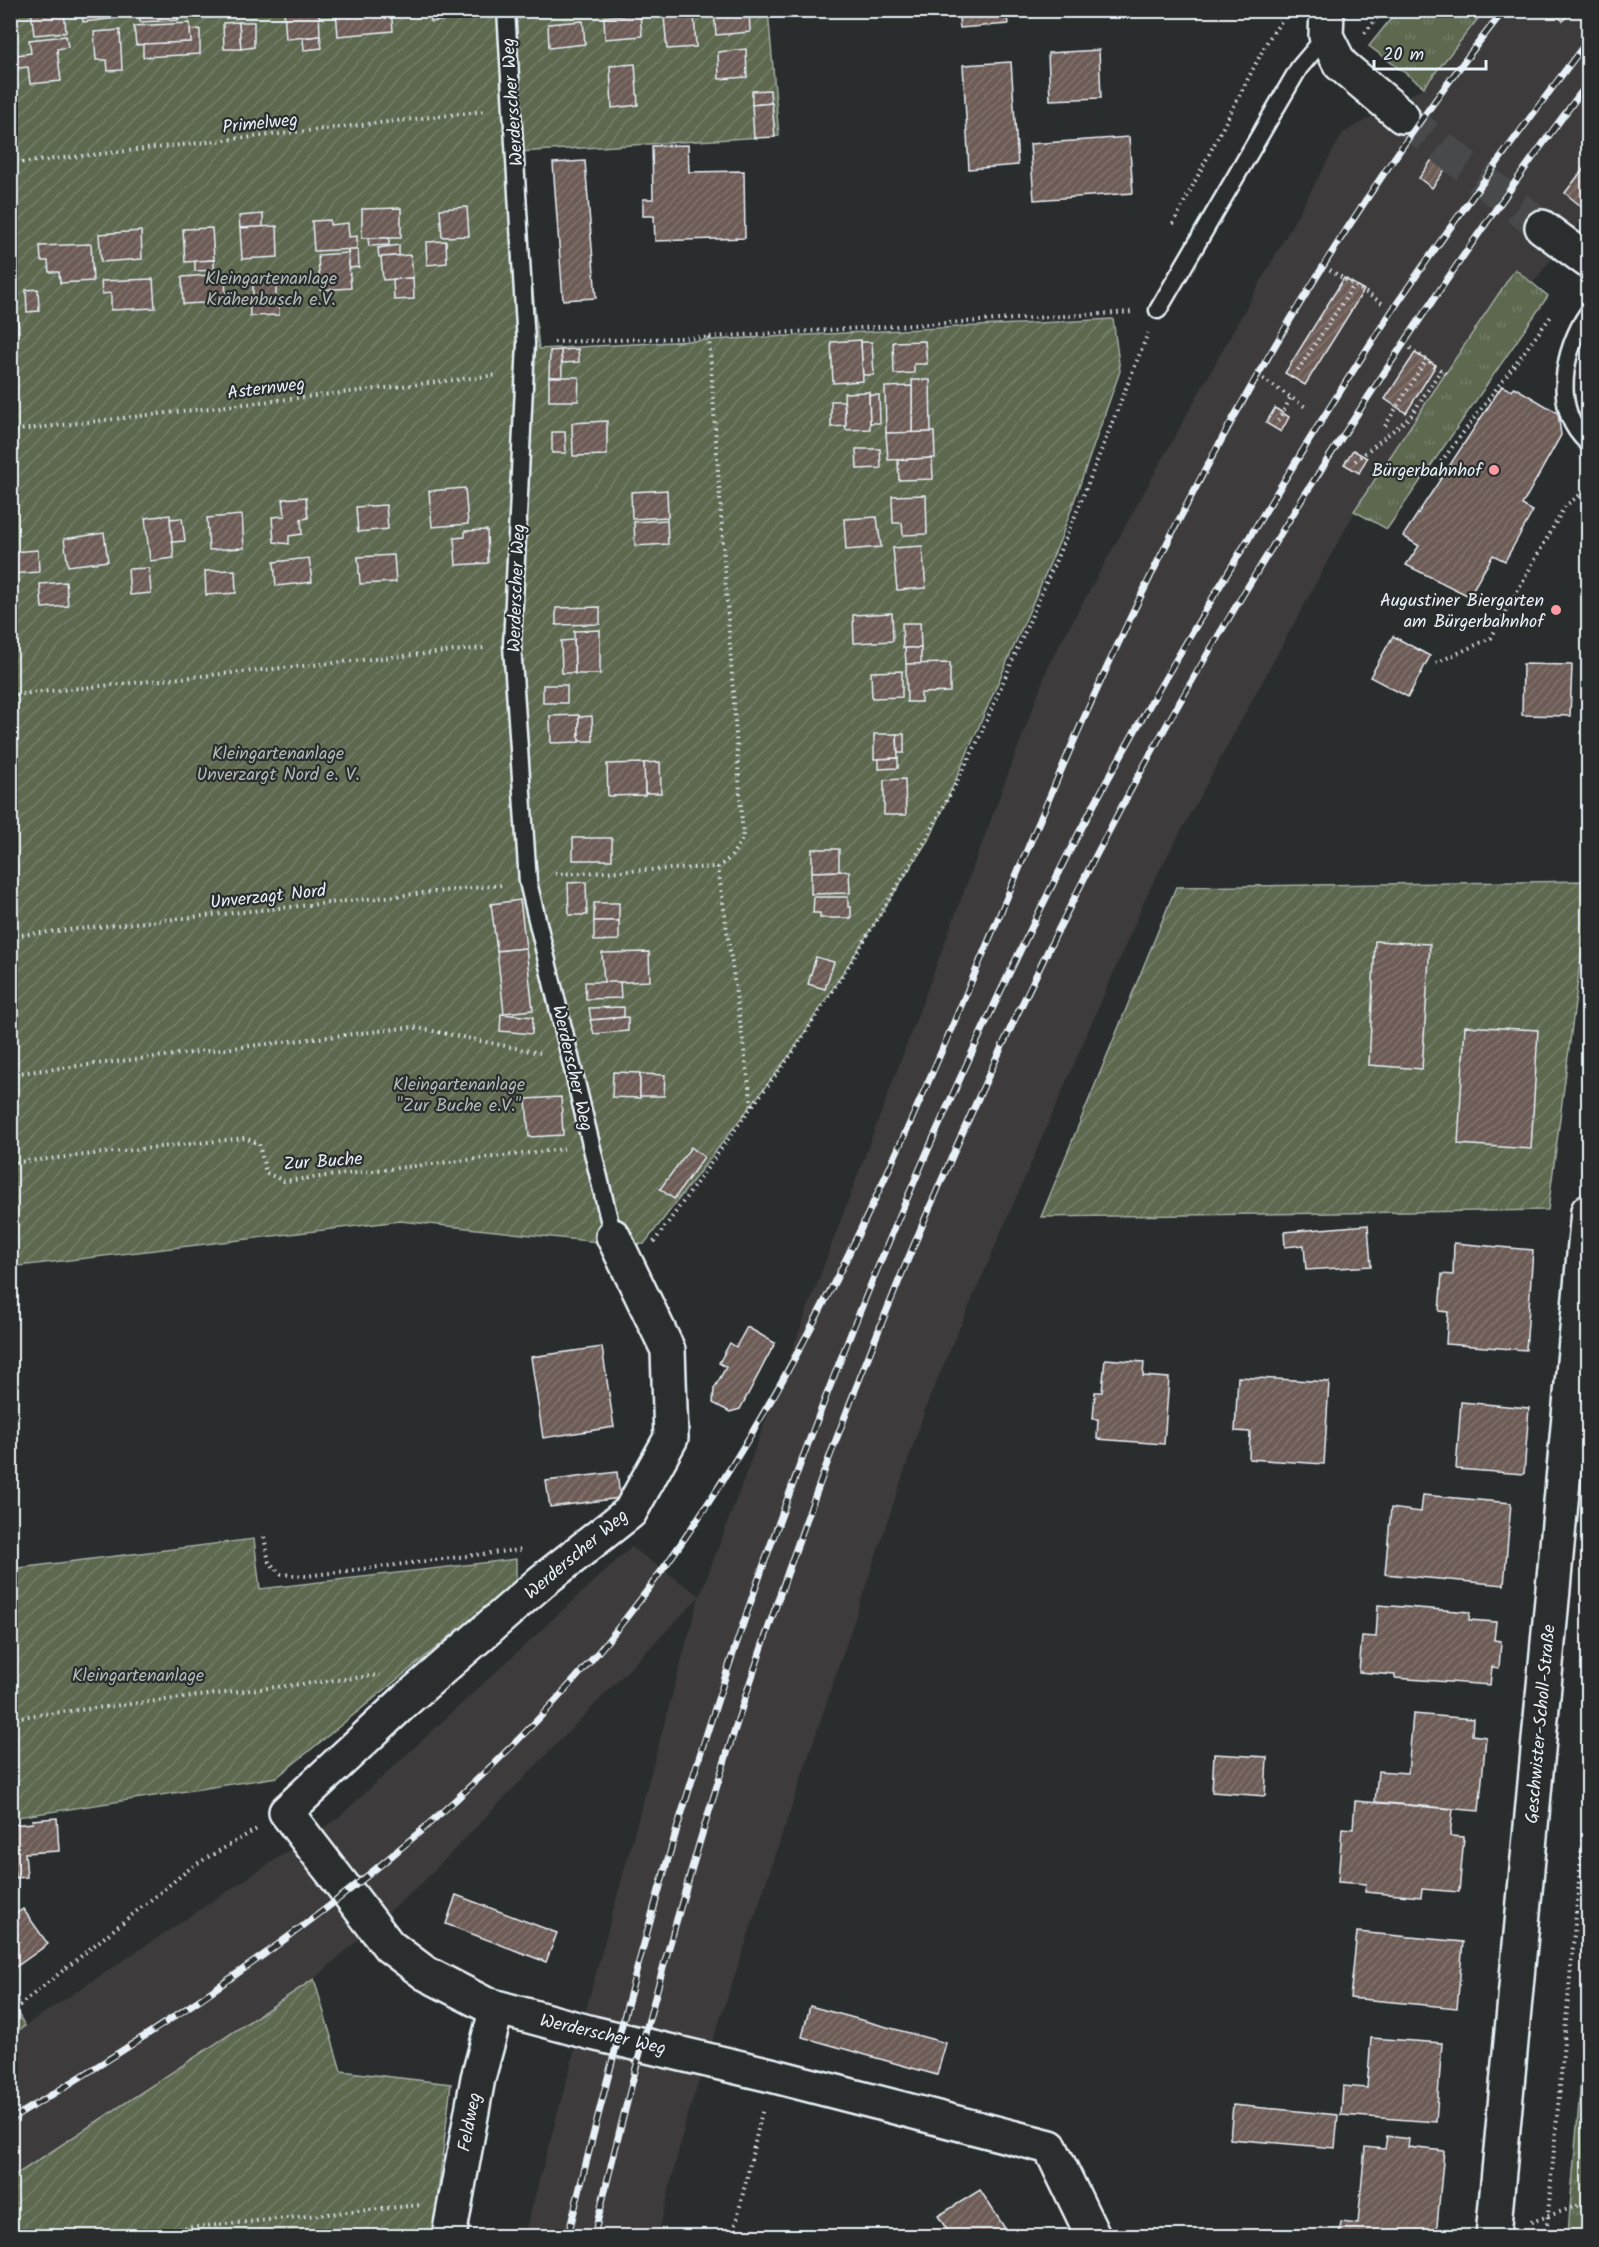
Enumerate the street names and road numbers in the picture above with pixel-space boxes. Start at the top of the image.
street label: Werderscher Weg [495,37,532,167]
street label: Primelweg [221,106,299,143]
street label: Asternweg [226,370,307,409]
street label: Werderscher Weg [501,523,534,653]
street label: Unverzagt Nord [209,877,329,918]
street label: Werderscher Weg [543,1002,600,1134]
street label: Zur Buche [283,1145,363,1180]
street label: Werderscher Weg [518,1503,636,1608]
street label: Geschwister-Scholl-Straße [1518,1623,1565,1825]
street label: Werderscher Weg [537,2007,669,2064]
street label: Feldweg [451,2090,490,2154]

